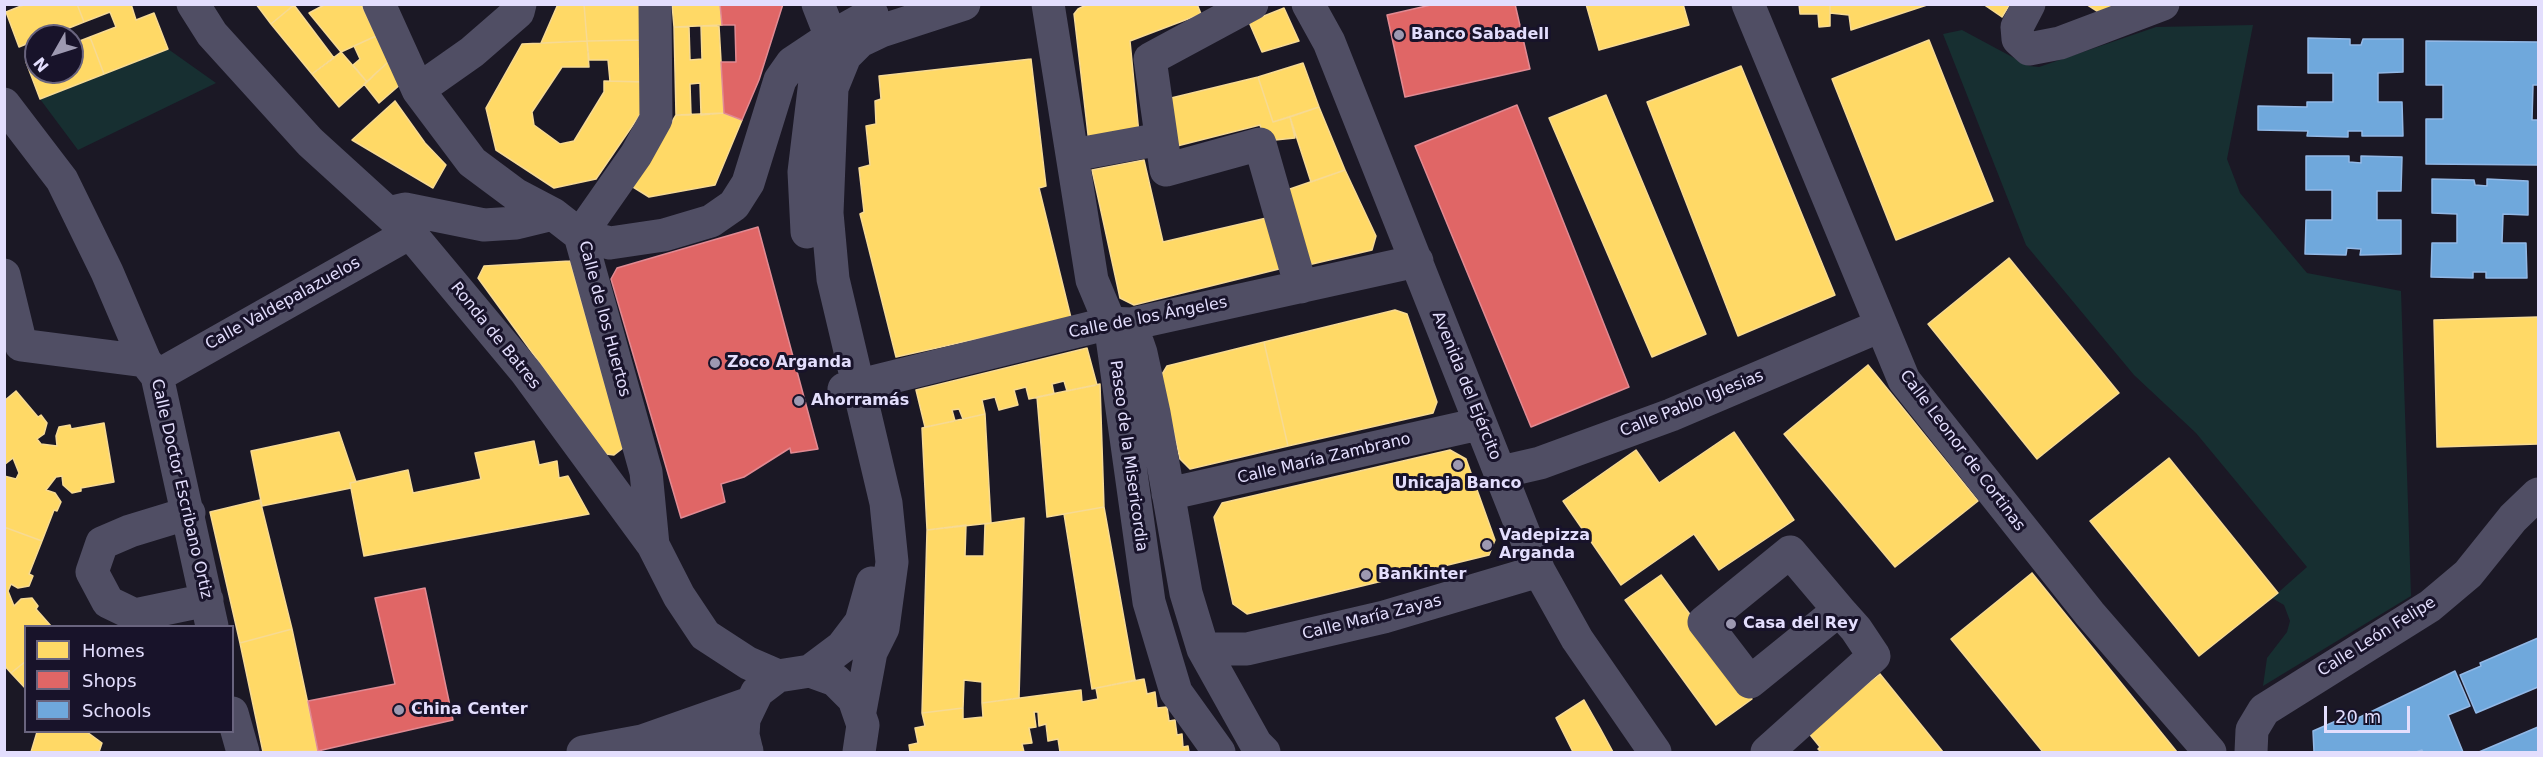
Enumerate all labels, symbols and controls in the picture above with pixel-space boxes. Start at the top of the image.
north arrow [24,24,84,84]
place label: Banco Sabadell [1411,25,1549,45]
marker: Banco Sabadell [1392,28,1406,42]
text: N [30,53,53,76]
street label: Calle de los Huertos [574,239,634,399]
street label: Calle Valdepalazuelos [202,253,364,355]
street label: Ronda de Batres [446,279,544,393]
street label: Calle de los Ángeles [1067,293,1229,343]
street label: Avenida del Ejército [1427,309,1505,463]
place label: Zoco Arganda [727,353,852,373]
marker: Zoco Arganda [708,356,722,370]
street label: Paseo de la Misericordia [1105,359,1151,553]
street label: Calle Pablo Iglesias [1617,366,1767,442]
street label: Calle Leonor de Cortinas [1895,367,2029,535]
street label: Calle Doctor Escribano Ortiz [146,377,216,601]
place label: Ahorramás [811,391,909,411]
marker: Ahorramás [792,394,806,408]
street label: Calle María Zambrano [1236,430,1412,488]
marker: Unicaja Banco [1451,458,1465,472]
place label: Unicaja Banco [1395,474,1521,494]
place label: Vadepizza Arganda [1499,526,1590,564]
marker: Vadepizza Arganda [1480,538,1494,552]
place label: Bankinter [1378,565,1466,585]
marker: Bankinter [1359,568,1373,582]
street label: Calle María Zayas [1300,591,1444,645]
street label: Calle León Felipe [2315,593,2439,681]
place label: Casa del Rey [1743,614,1858,634]
marker: Casa del Rey [1724,617,1738,631]
legend [24,625,234,733]
text: Homes [82,640,145,661]
text: Shops [82,670,137,691]
scale bar [2327,694,2412,732]
text: Schools [82,700,151,721]
place label: China Center [411,700,528,720]
marker: China Center [392,703,406,717]
text: 20 m [2335,706,2381,727]

